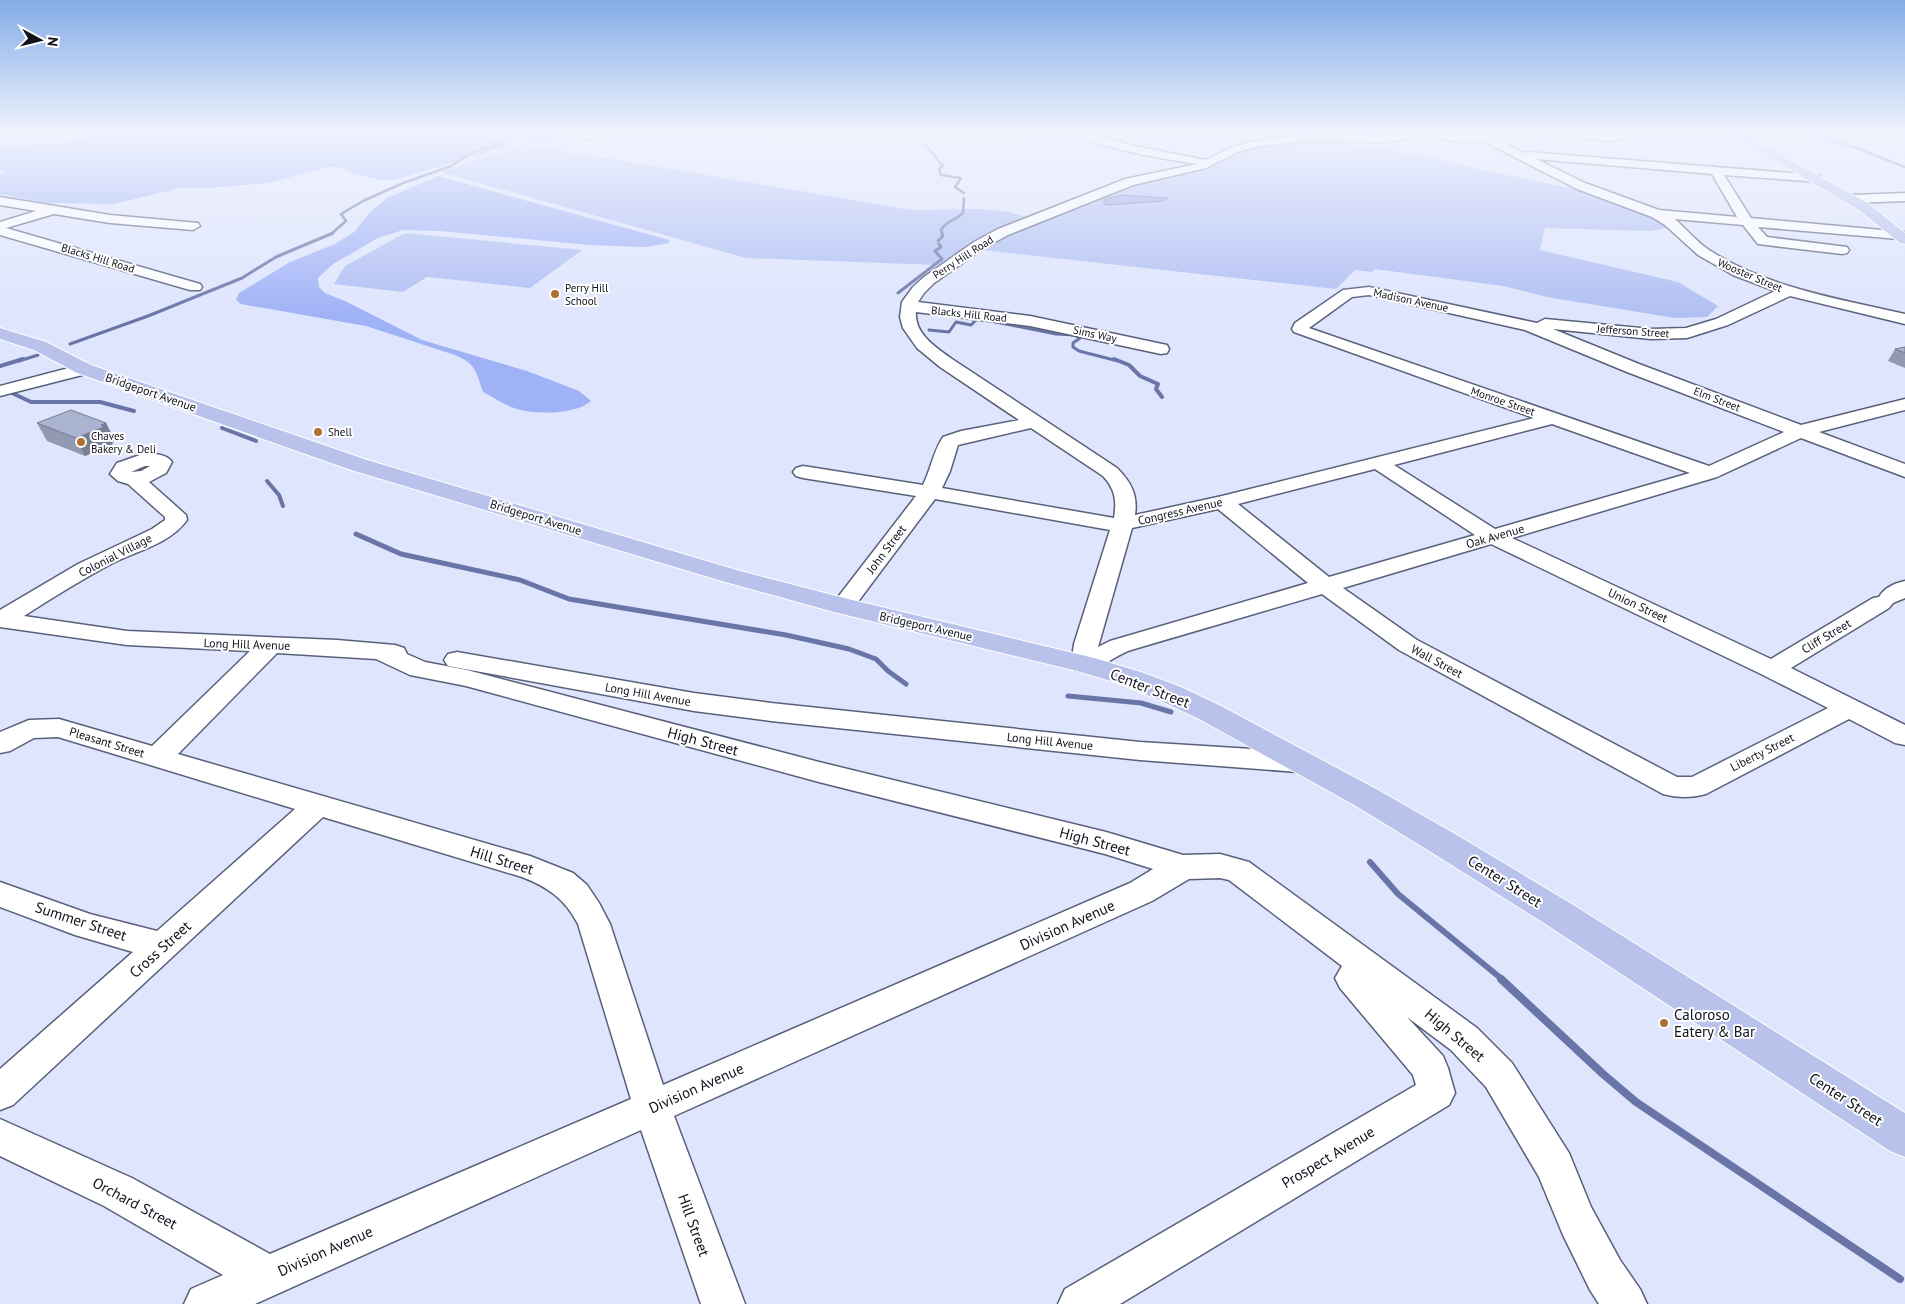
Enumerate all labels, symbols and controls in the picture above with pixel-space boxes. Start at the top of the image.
north arrow [15,15,65,65]
text: N [43,36,62,47]
street label: Perry Hill Road [930,232,996,282]
street label: Blacks Hill Road [60,240,136,276]
street label: Wooster Street [1715,255,1785,295]
place label: Perry Hill School [565,281,609,308]
street label: Madison Avenue [1372,285,1450,315]
marker: Perry Hill School [549,288,561,300]
street label: Blacks Hill Road [931,303,1008,325]
street label: Jefferson Street [1595,321,1670,341]
street label: Sims Way [1072,323,1119,346]
street label: Bridgeport Avenue [104,369,198,415]
street label: Monroe Street [1469,383,1537,419]
street label: Elm Street [1692,384,1743,414]
place label: Shell [328,425,353,439]
marker: Shell [312,426,324,438]
place label: Chaves Bakery & Deli [91,429,156,456]
marker: Chaves Bakery & Deli [75,436,87,448]
street label: Congress Avenue [1136,494,1224,528]
street label: Bridgeport Avenue [488,496,584,538]
street label: Oak Avenue [1464,521,1526,551]
street label: John Street [862,522,909,577]
street label: Colonial Village [76,530,154,580]
street label: Union Street [1606,585,1670,625]
street label: Bridgeport Avenue [878,608,974,644]
street label: Cliff Street [1799,615,1853,657]
street label: Long Hill Avenue [203,635,291,653]
street label: Wall Street [1409,641,1465,681]
street label: Center Street [1107,664,1193,712]
street label: Long Hill Avenue [604,679,692,709]
street label: High Street [665,722,741,760]
street label: Pleasant Street [68,723,146,761]
street label: Long Hill Avenue [1006,729,1094,753]
street label: Liberty Street [1728,730,1796,774]
street label: High Street [1057,822,1133,860]
street label: Hill Street [468,841,536,879]
street label: Center Street [1464,851,1546,911]
street label: Division Avenue [1017,896,1117,954]
street label: Summer Street [33,897,129,945]
street label: Cross Street [125,916,195,982]
street label: High Street [1421,1004,1489,1066]
place label: Caloroso Eatery & Bar [1674,1005,1755,1041]
marker: Caloroso Eatery & Bar [1658,1017,1670,1029]
street label: Division Avenue [646,1059,746,1117]
street label: Center Street [1806,1068,1886,1130]
street label: Prospect Avenue [1278,1122,1378,1192]
street label: Orchard Street [89,1173,181,1233]
street label: Hill Street [674,1191,714,1259]
street label: Division Avenue [275,1222,375,1280]

